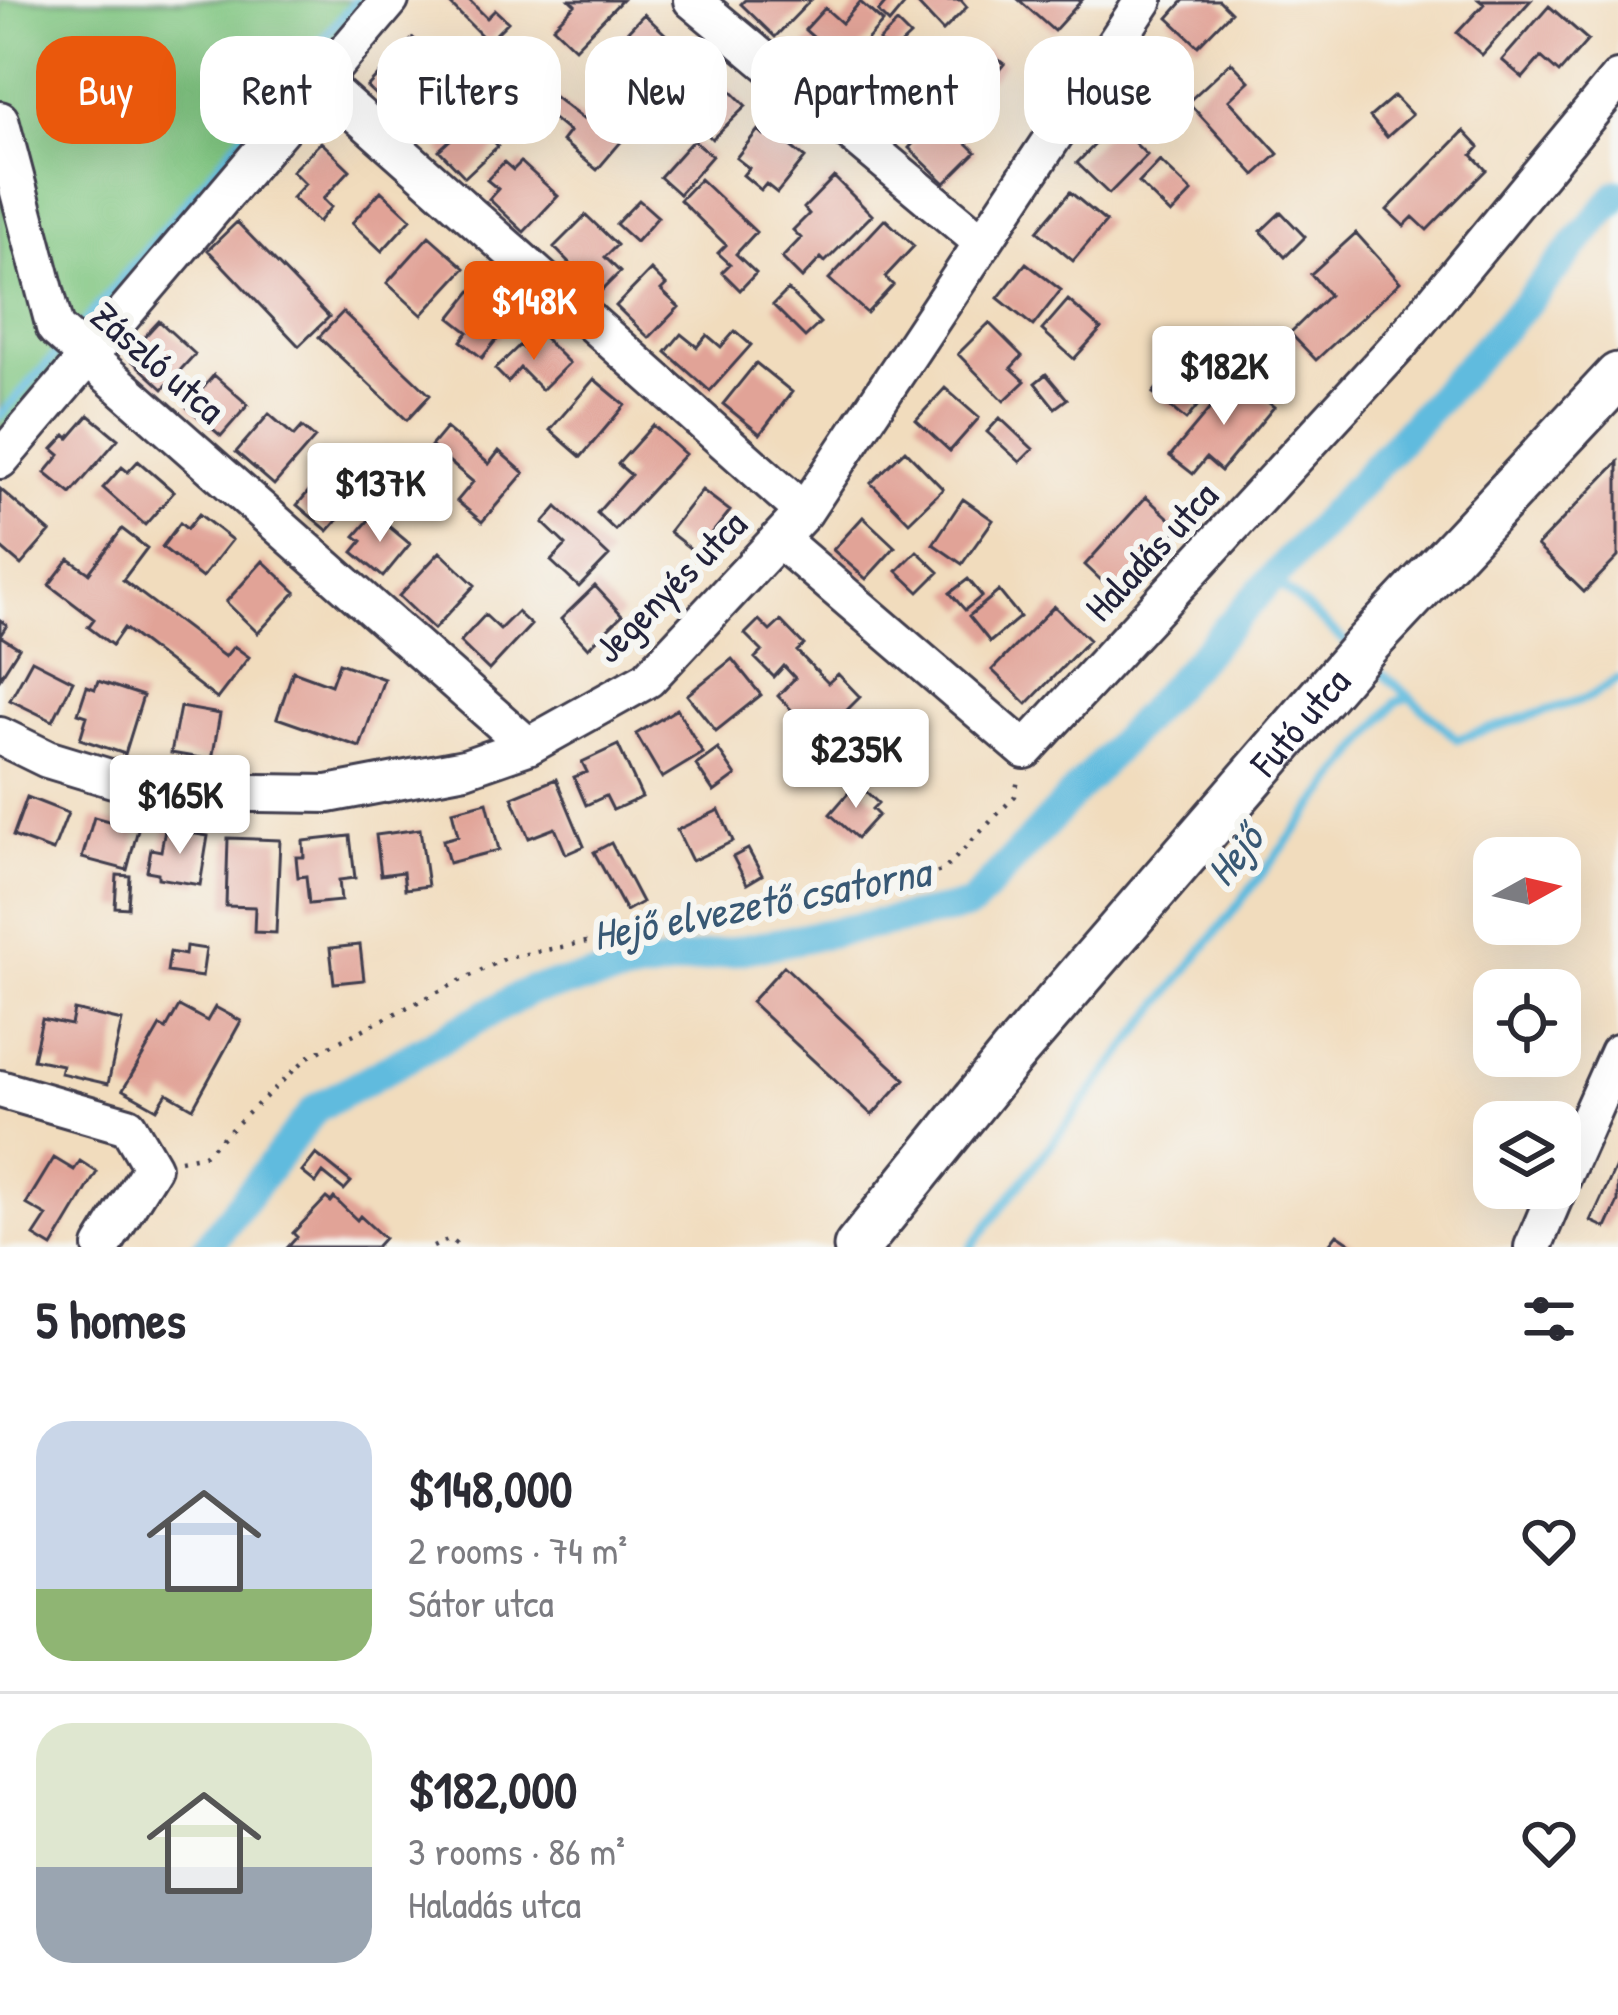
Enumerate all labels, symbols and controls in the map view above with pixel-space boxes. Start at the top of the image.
chip: Buy [36,36,176,144]
chip: Rent [200,36,353,144]
chip: Filters [377,36,561,144]
chip: New [585,36,727,144]
chip: Apartment [751,36,1000,144]
chip: House [1024,36,1194,144]
pin: $148K [450,261,618,363]
text: $148K [491,273,577,326]
street label: Zászló utca [80,289,237,435]
pin: $182K [1140,326,1308,428]
text: $182K [1179,338,1269,391]
pin: $137K [296,443,464,545]
text: $137K [334,455,426,508]
street label: Haladás utca [1072,469,1229,632]
street label: Jegenyés utca [582,498,758,674]
street label: Futó utca [1237,656,1361,788]
pin: $235K [772,709,940,811]
text: $235K [810,721,902,774]
pin: $165K [96,755,264,857]
text: $165K [137,767,223,820]
water label: Hejő [1192,808,1279,897]
north arrow [1473,837,1581,945]
map controls [1473,837,1581,1209]
water label: Hejő elvezető csatorna [588,841,939,963]
button: locate [1473,969,1581,1077]
button: layers [1473,1101,1581,1209]
text: 5 homes [36,1285,186,1354]
icon: filters [1516,1286,1582,1352]
text: $148,000 [408,1454,572,1523]
icon: home [132,1469,276,1613]
icon: heart [1516,1508,1582,1574]
text: 2 rooms · 74 m² [408,1523,627,1576]
text: Sátor utca [408,1576,554,1629]
text: $182,000 [408,1755,577,1824]
icon: home [132,1771,276,1915]
icon: heart [1516,1810,1582,1876]
text: 3 rooms · 86 m² [408,1824,625,1877]
text: Haladás utca [408,1877,581,1930]

